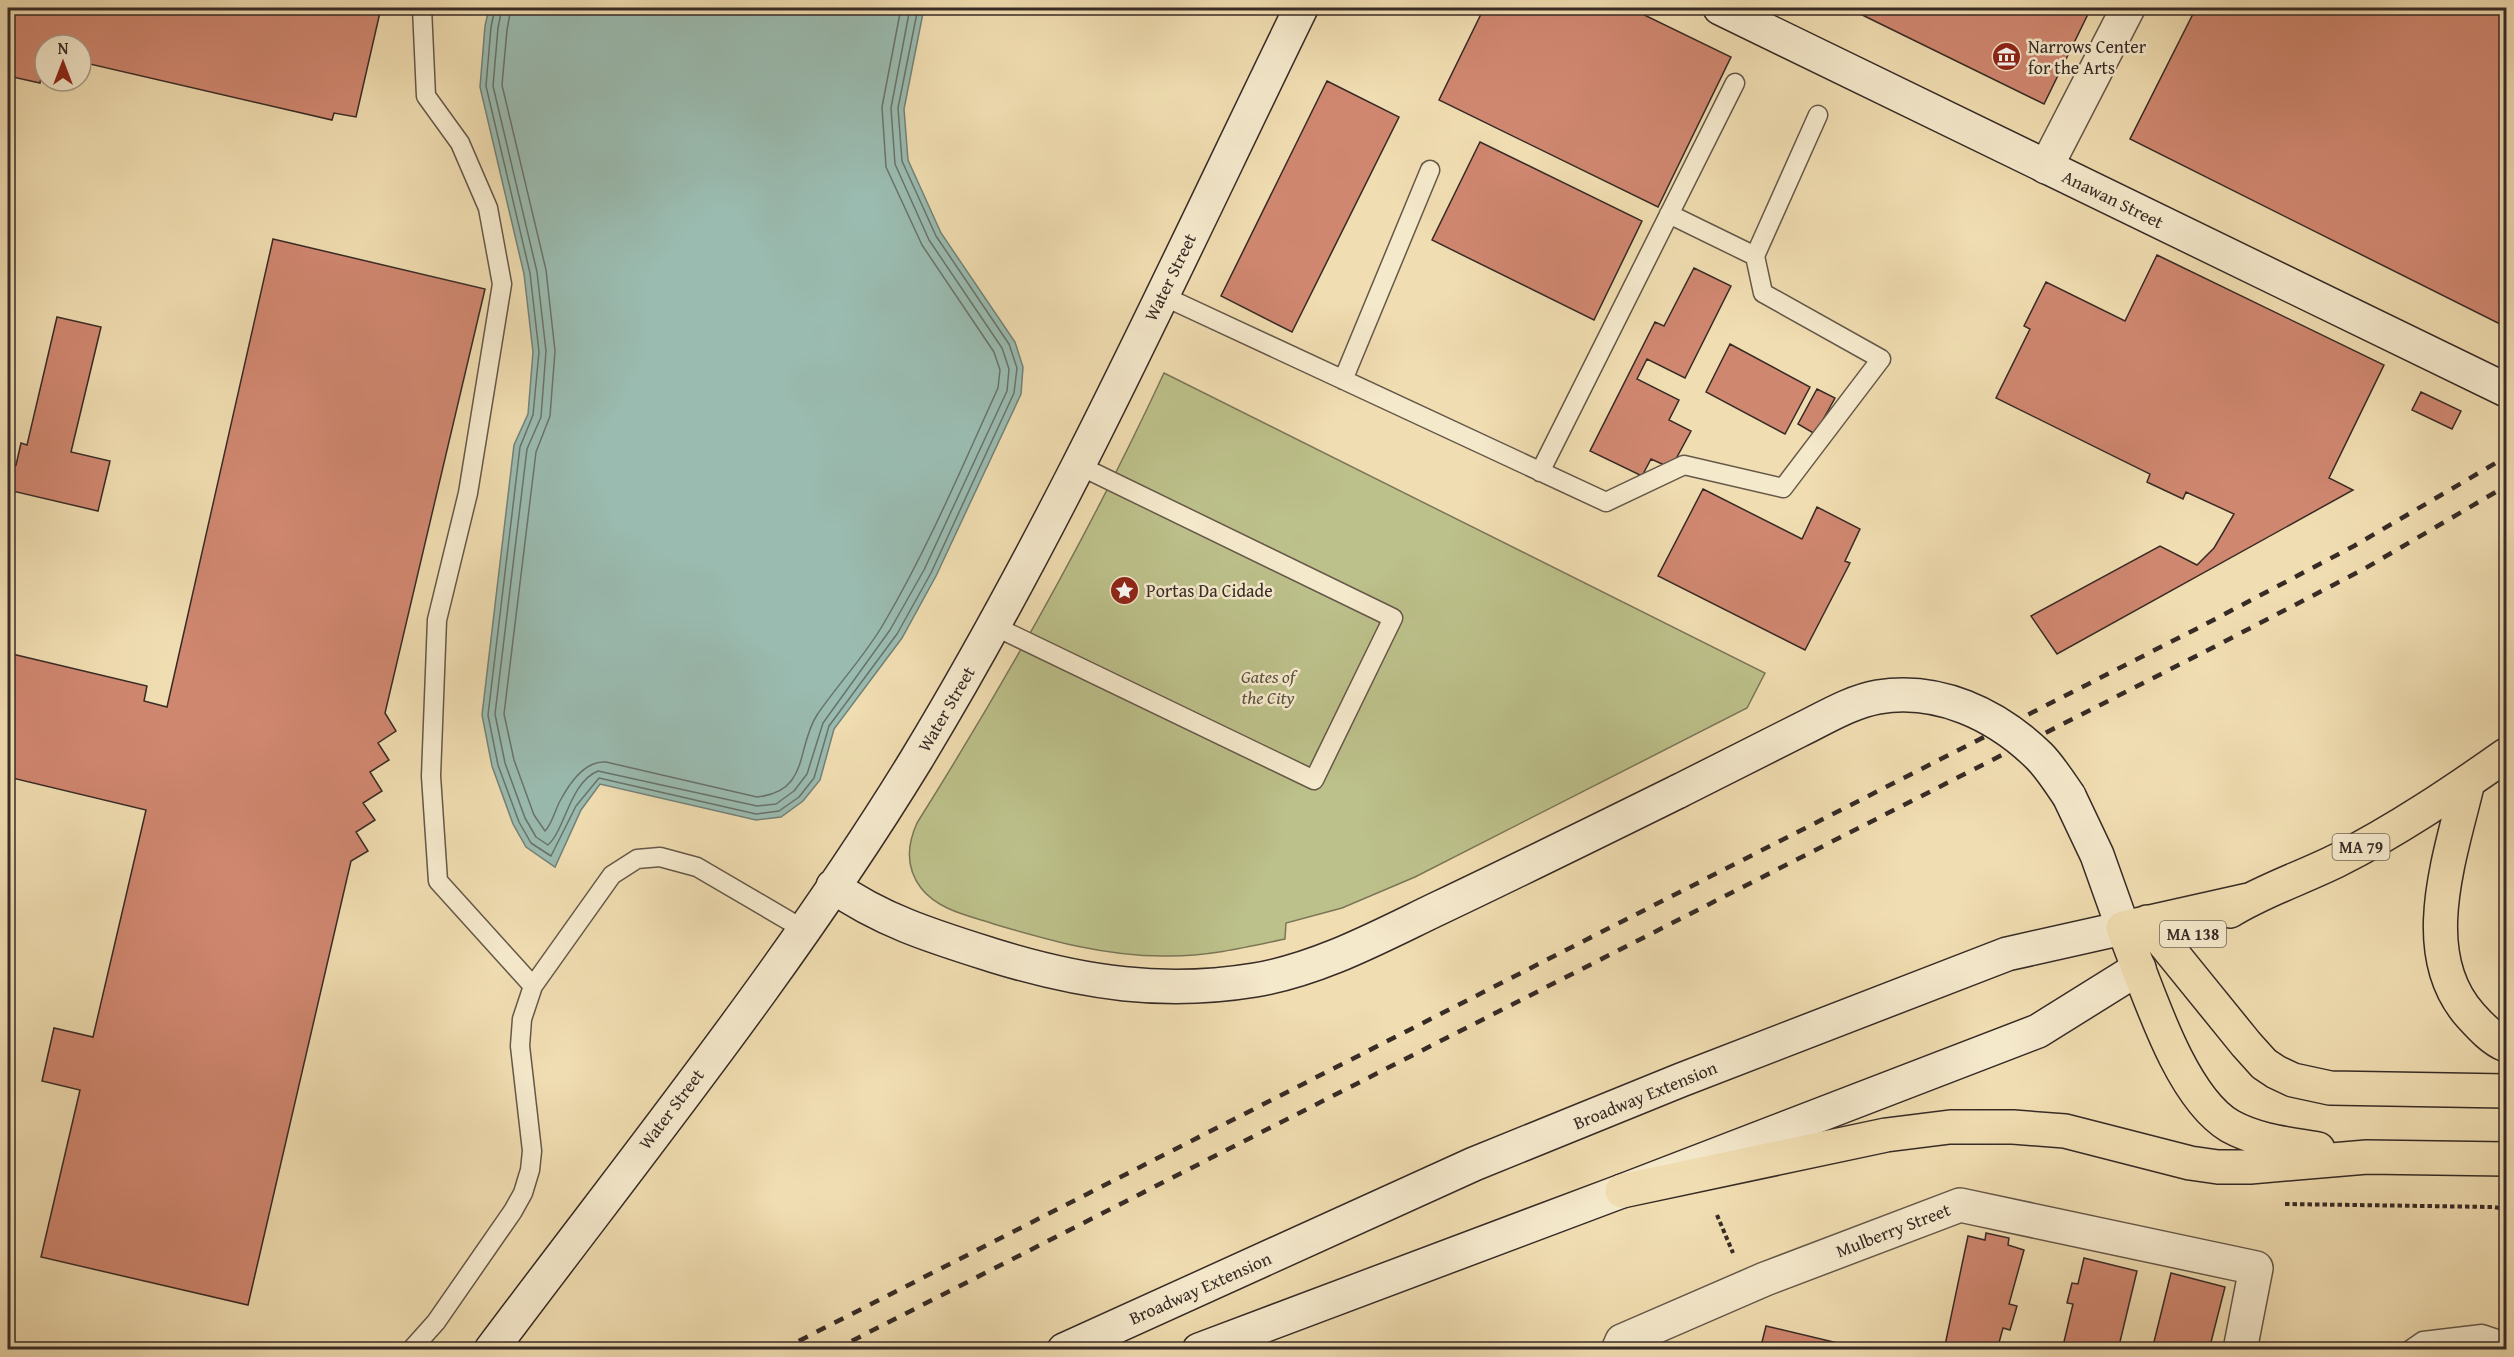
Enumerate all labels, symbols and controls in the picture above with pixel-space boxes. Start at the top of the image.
north arrow [33,33,93,93]
place label: Narrows Center for the Arts [2028,33,2147,81]
text: N [58,36,69,60]
museum icon: Narrows Center for the Arts [1991,40,2023,72]
street label: Anawan Street [2058,163,2169,235]
street label: Water Street [1137,228,1203,326]
place icon: Portas Da Cidade [1109,574,1141,606]
place label: Portas Da Cidade [1146,577,1273,604]
street label: Water Street [911,661,982,757]
park label: Gates of the City [1241,663,1299,711]
road number: MA 79 [2332,834,2390,860]
road number: MA 138 [2160,921,2226,947]
street label: Broadway Extension [1569,1054,1721,1136]
street label: Water Street [632,1062,711,1155]
street label: Mulberry Street [1832,1196,1955,1264]
street label: Broadway Extension [1125,1244,1275,1332]

